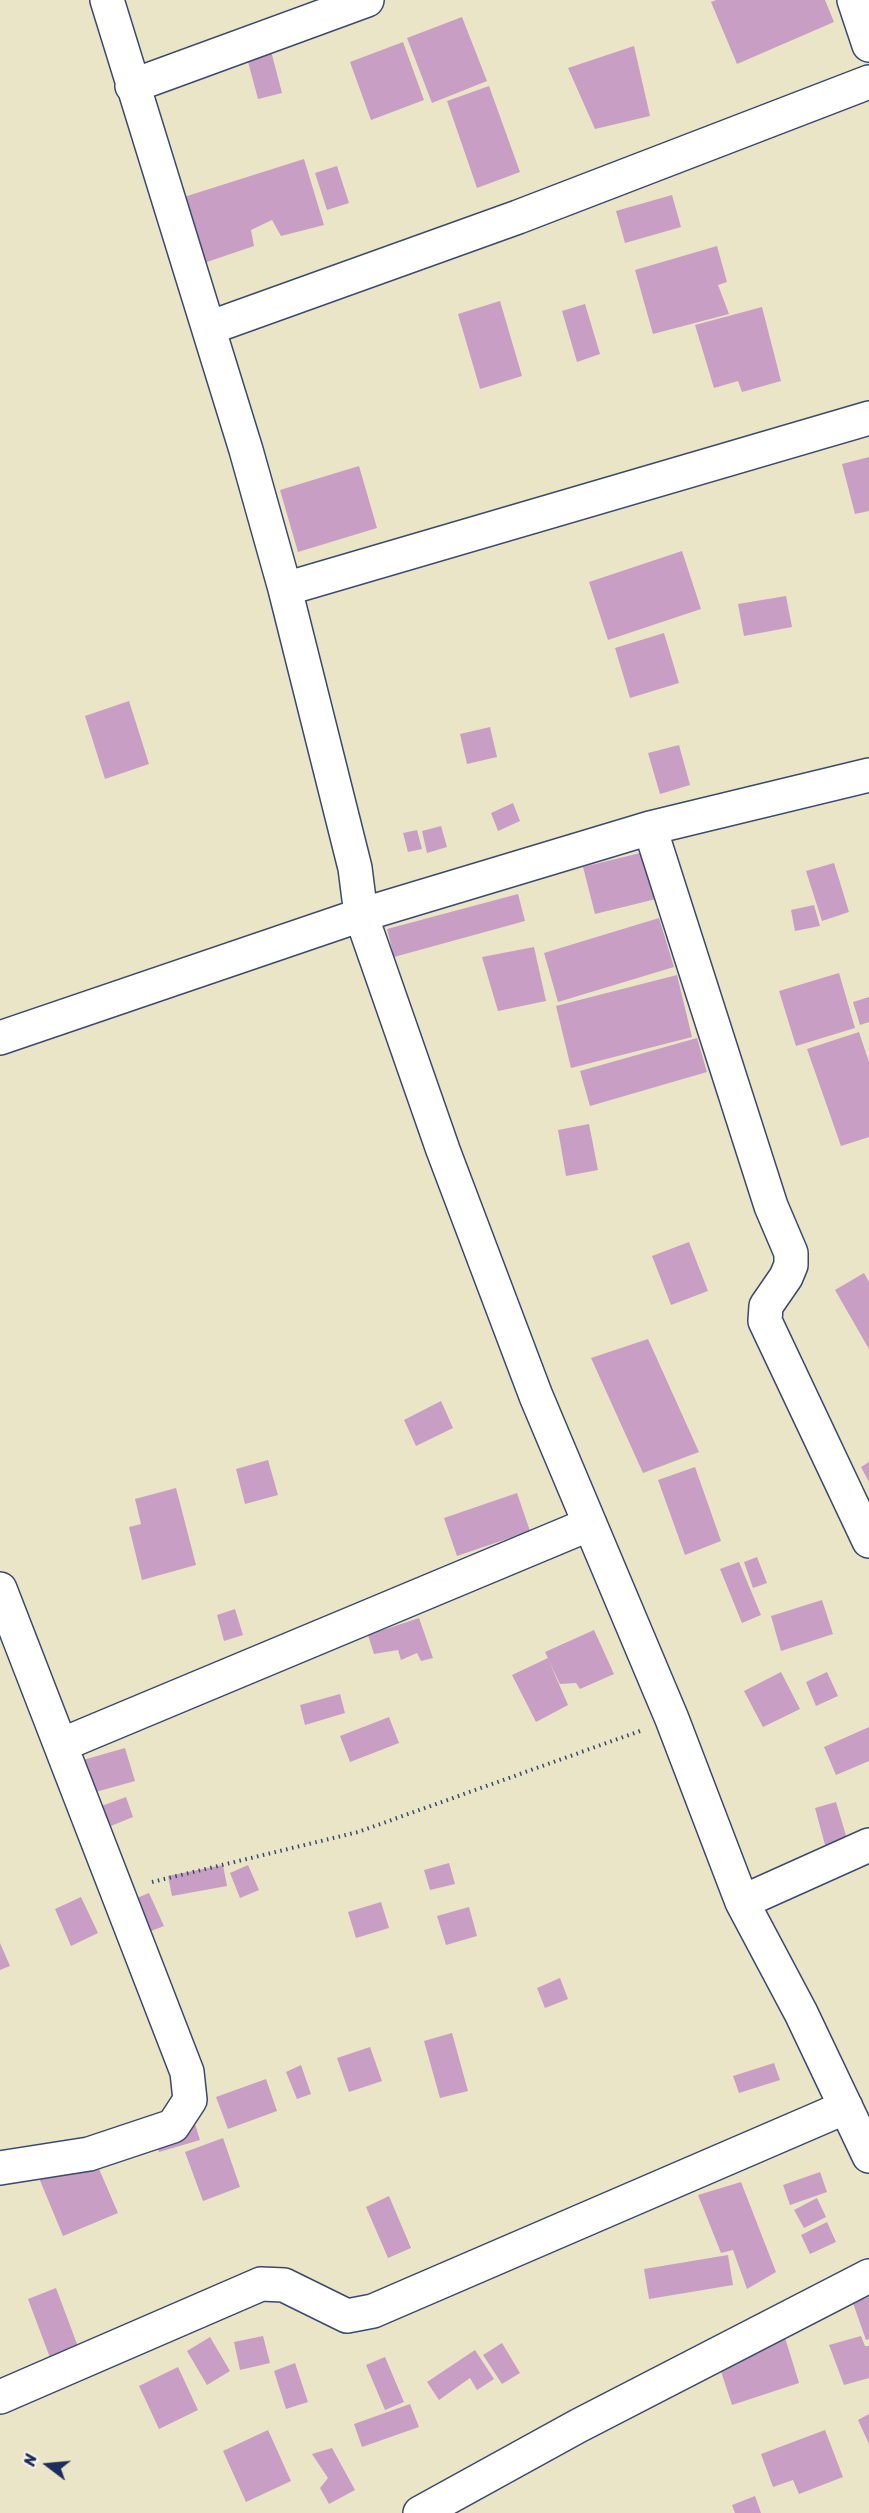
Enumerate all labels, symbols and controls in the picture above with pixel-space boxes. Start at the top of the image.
north arrow [18,2435,78,2495]
text: N [15,2451,46,2469]

